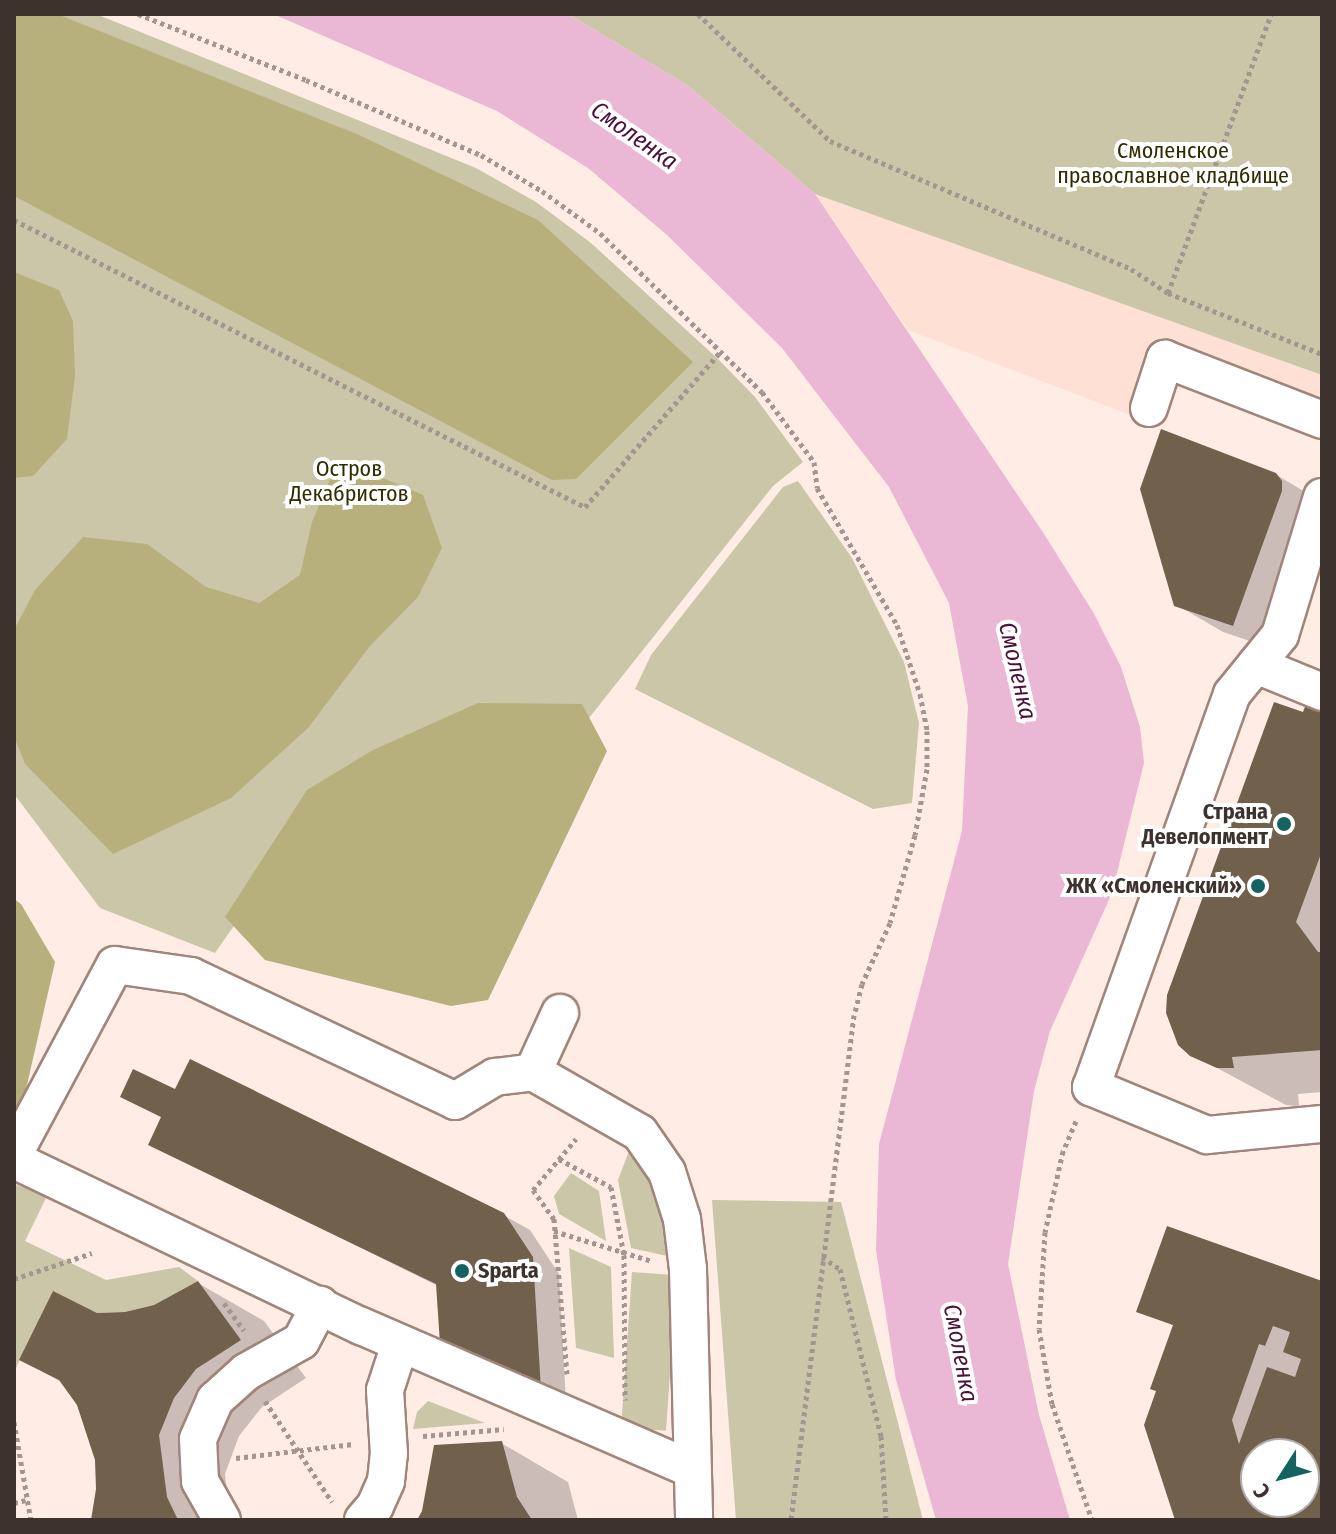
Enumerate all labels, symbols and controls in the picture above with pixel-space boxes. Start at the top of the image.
water label: Смоленка [585,96,683,176]
park label: Смоленское православное кладбище [1057,137,1289,188]
park label: Остров Декабристов [289,455,409,506]
water label: Смоленка [992,619,1042,723]
place label: Страна Девелопмент [1142,798,1268,850]
marker: Страна Девелопмент [1275,815,1293,833]
place label: ЖК «Смоленский» [1066,873,1242,899]
marker: ЖК «Смоленский» [1249,877,1267,895]
place label: Sparta [478,1258,539,1284]
marker: Sparta [453,1262,471,1280]
water label: Смоленка [936,1302,984,1404]
north arrow [1240,1438,1320,1518]
text: С [1247,1479,1276,1504]

